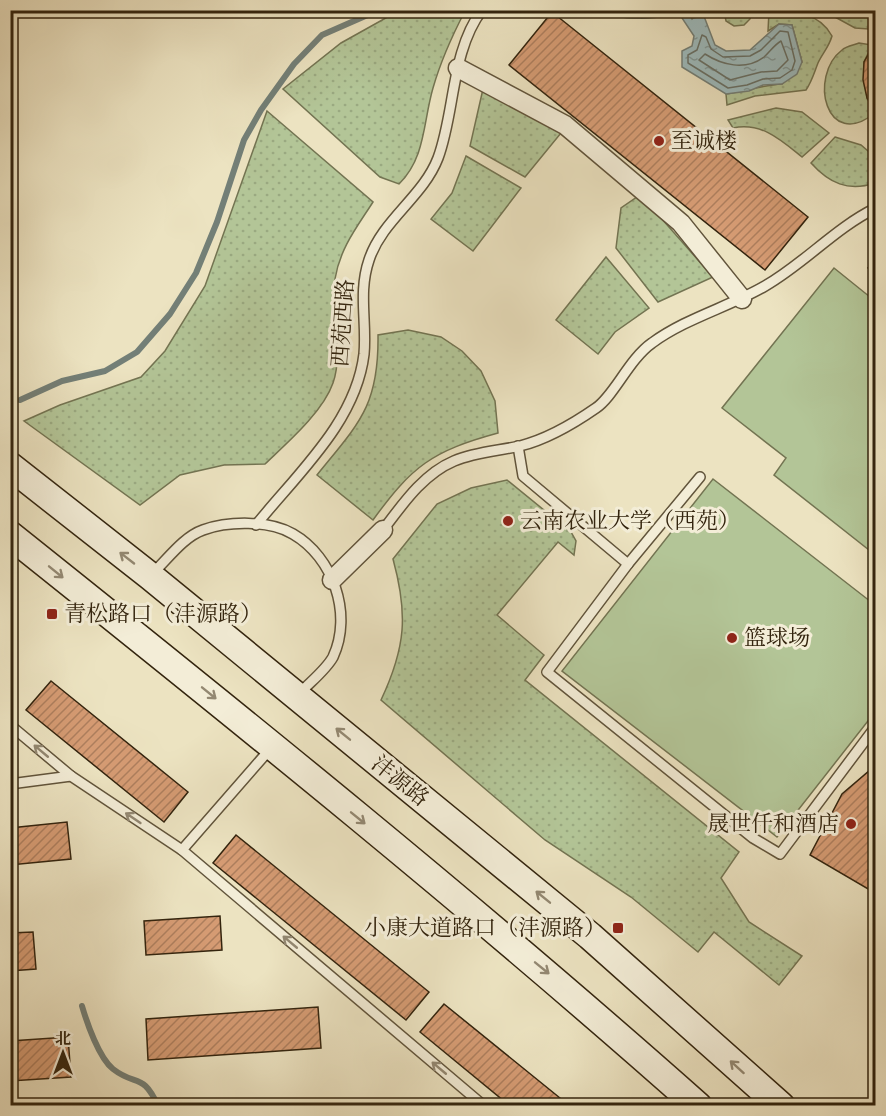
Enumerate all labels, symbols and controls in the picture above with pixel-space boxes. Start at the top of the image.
place label: 至诚楼 [671,126,737,156]
marker: 至诚楼 [652,134,666,148]
street label: 西苑西路 [325,278,361,368]
place label: 云南农业大学（西苑） [520,506,740,536]
marker: 云南农业大学（西苑） [501,514,515,528]
one-way arrow [119,551,135,564]
one-way arrow [48,565,64,578]
place label: 青松路口（沣源路） [64,599,262,629]
marker: 青松路口（沣源路） [45,607,59,621]
place label: 篮球场 [744,623,810,653]
marker: 篮球场 [725,631,739,645]
one-way arrow [200,687,216,700]
one-way arrow [335,728,351,741]
one-way arrow [33,744,49,757]
street label: 沣源路 [365,749,435,813]
place label: 晟世仟和酒店 [707,809,839,839]
one-way arrow [125,811,142,824]
one-way arrow [350,811,366,824]
marker: 晟世仟和酒店 [844,817,858,831]
one-way arrow [536,890,551,904]
place label: 小康大道路口（沣源路） [364,913,606,943]
marker: 小康大道路口（沣源路） [611,921,625,935]
one-way arrow [283,935,298,949]
one-way arrow [534,961,549,975]
north arrow [33,1023,93,1083]
text: 北 [55,1028,71,1050]
one-way arrow [730,1060,745,1074]
one-way arrow [432,1061,447,1075]

